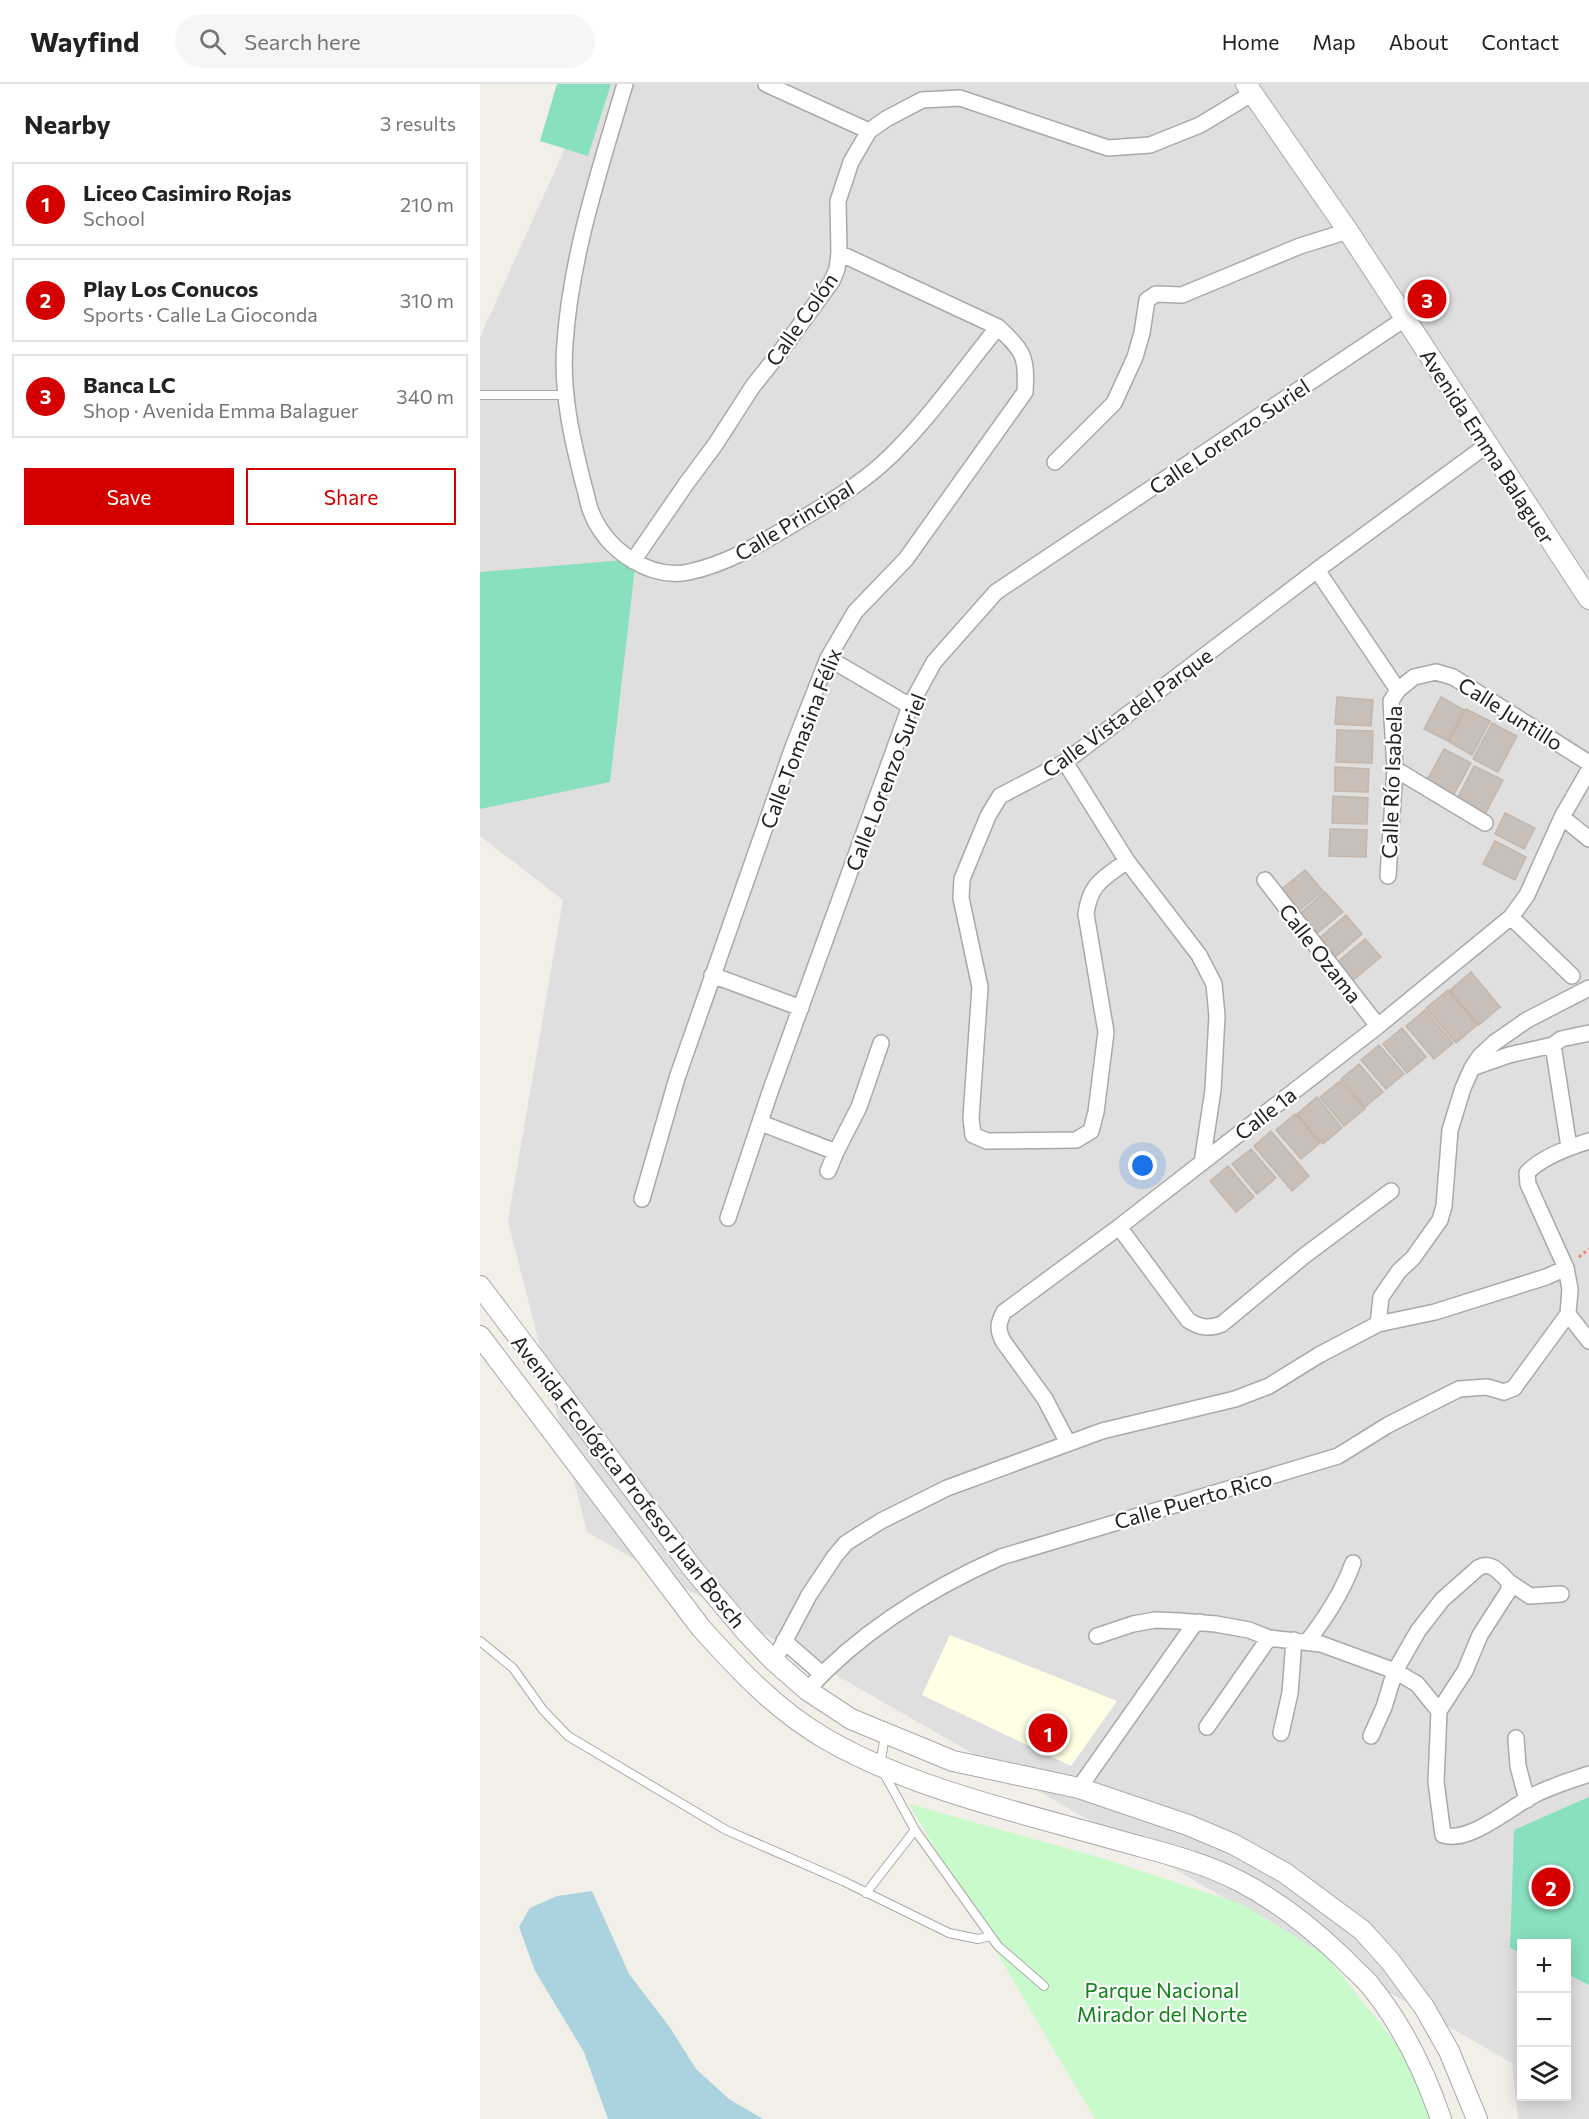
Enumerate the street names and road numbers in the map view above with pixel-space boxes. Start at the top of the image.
street label: Calle Colón [760,268,842,370]
street label: Avenida Emma Balaguer [1416,344,1560,548]
street label: Calle Lorenzo Suriel [1144,373,1314,499]
street label: Calle Principal [730,475,858,565]
street label: Calle Vista del Parque [1037,642,1217,782]
street label: Calle Tomasina Félix [754,644,846,832]
street label: Calle Juntillo [1454,671,1568,755]
street label: Calle Lorenzo Suriel [840,690,930,874]
street label: Calle Río Isabela [1376,705,1406,859]
street label: Calle Ozama [1275,898,1367,1008]
street label: Calle 1a [1229,1081,1301,1145]
street label: Avenida Ecológica Profesor Juan Bosch [507,1330,751,1632]
street label: Calle Puerto Rico [1111,1465,1275,1533]

